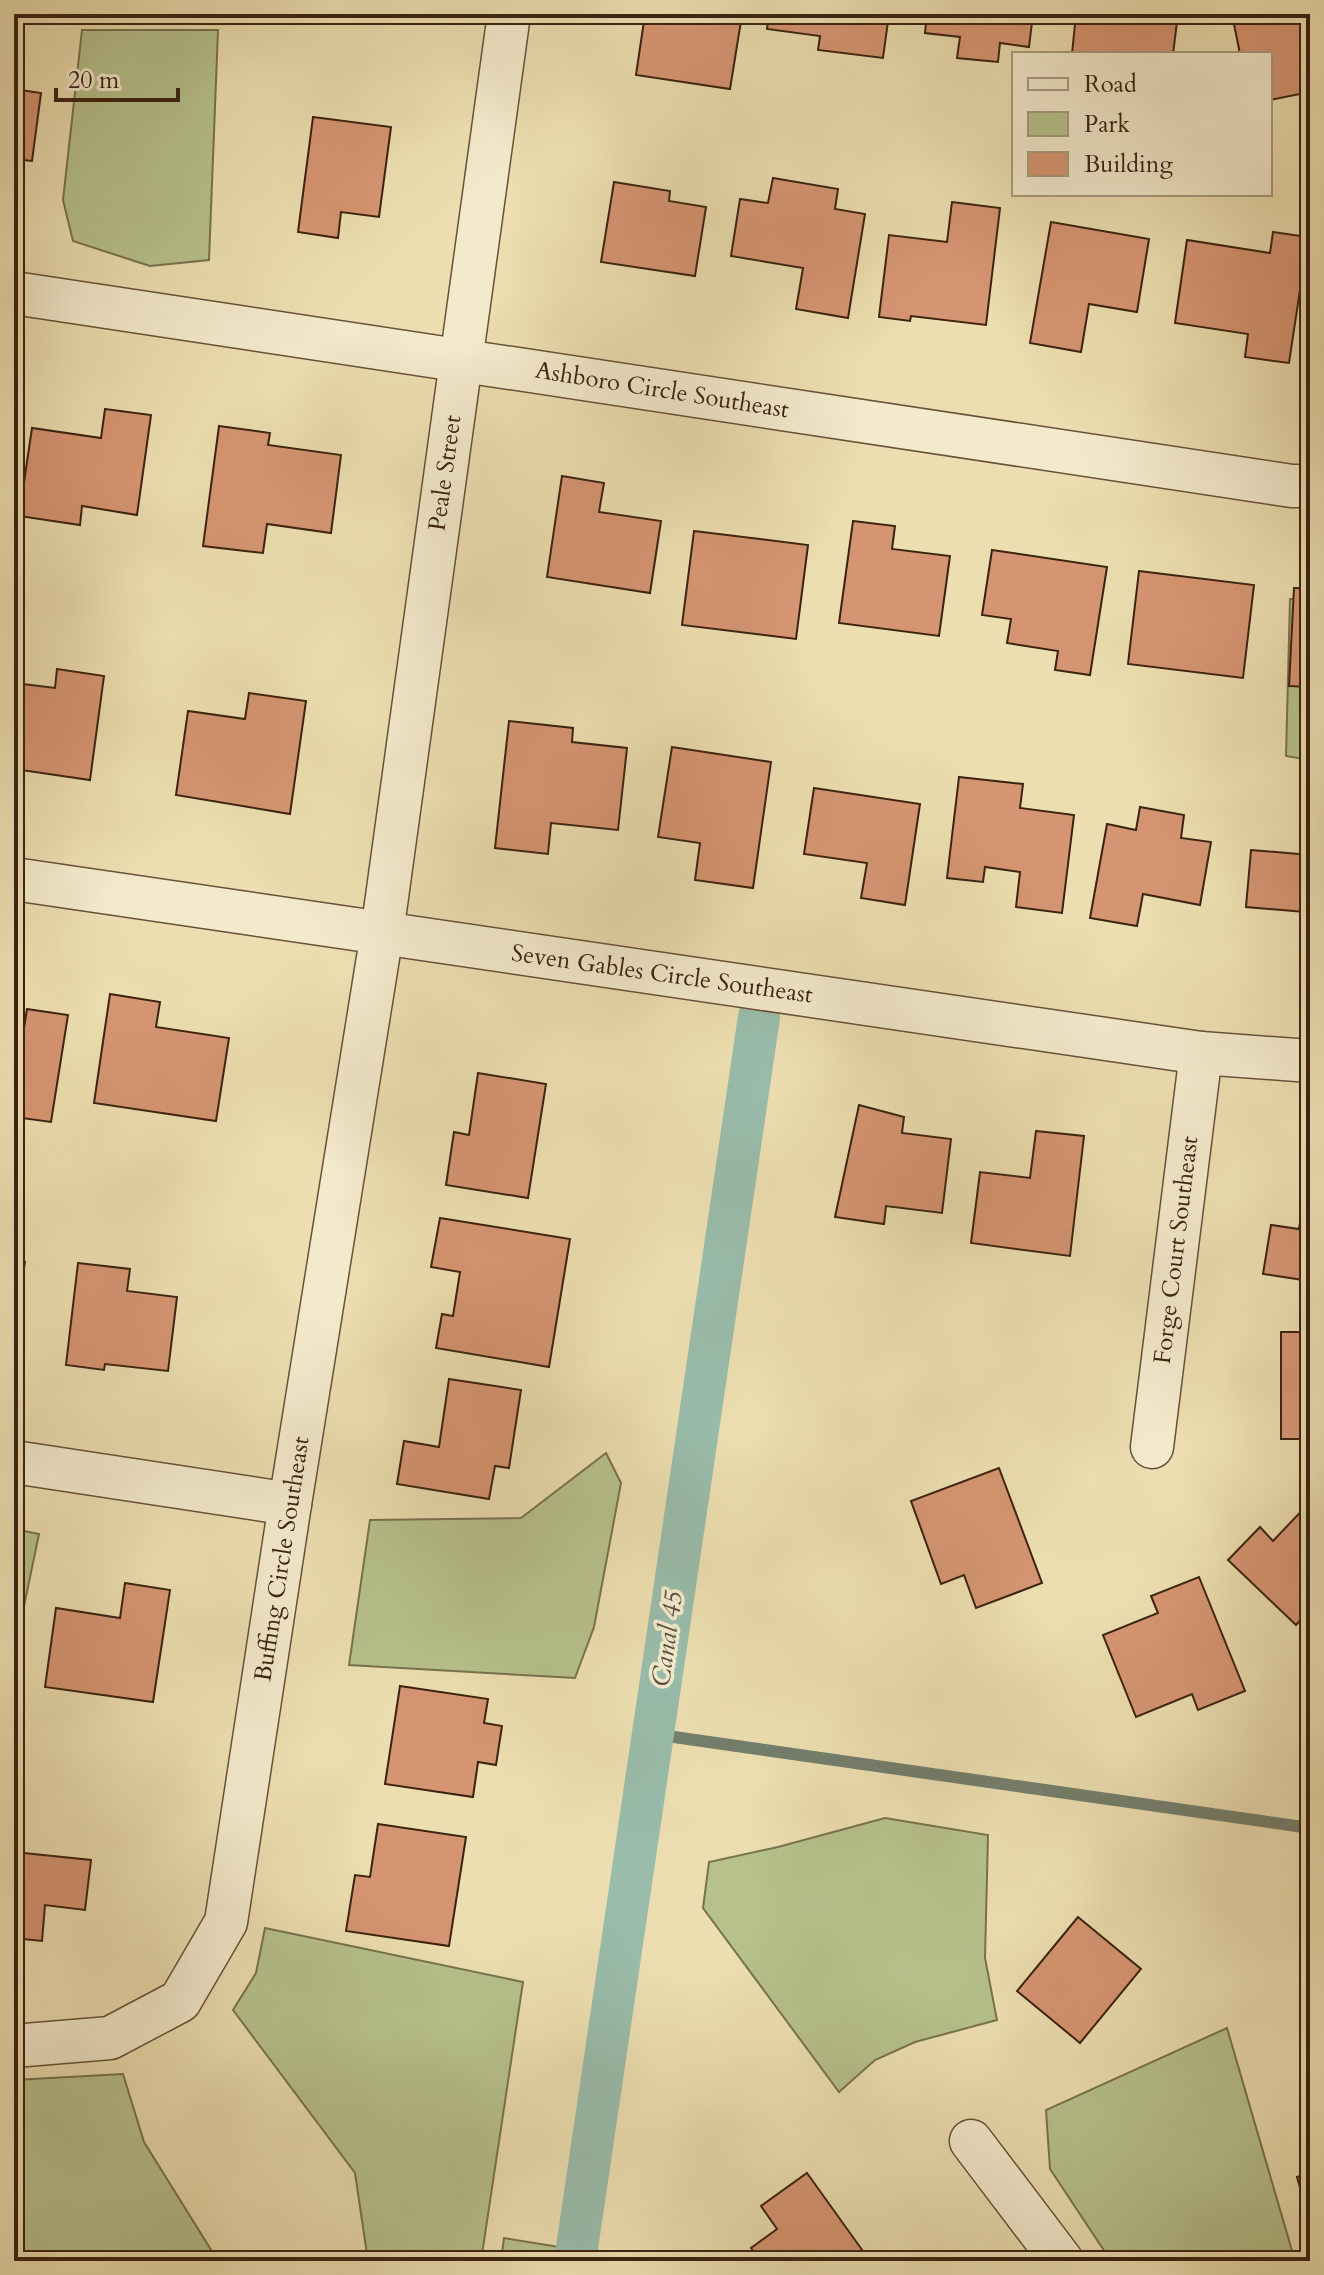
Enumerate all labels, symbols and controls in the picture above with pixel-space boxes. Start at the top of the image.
scale bar [56,52,178,102]
legend [1012,52,1272,196]
text: 20 m [68,64,120,97]
text: Road [1084,68,1137,101]
text: Park [1084,108,1130,141]
text: Building [1084,148,1174,181]
street label: Ashboro Circle Southeast [533,354,792,426]
street label: Peale Street [421,413,470,533]
street label: Seven Gables Circle Southeast [509,937,815,1012]
street label: Forge Court Southeast [1146,1134,1206,1366]
street label: Buffing Circle Southeast [246,1434,318,1684]
water label: Canal 45 [643,1589,691,1689]

